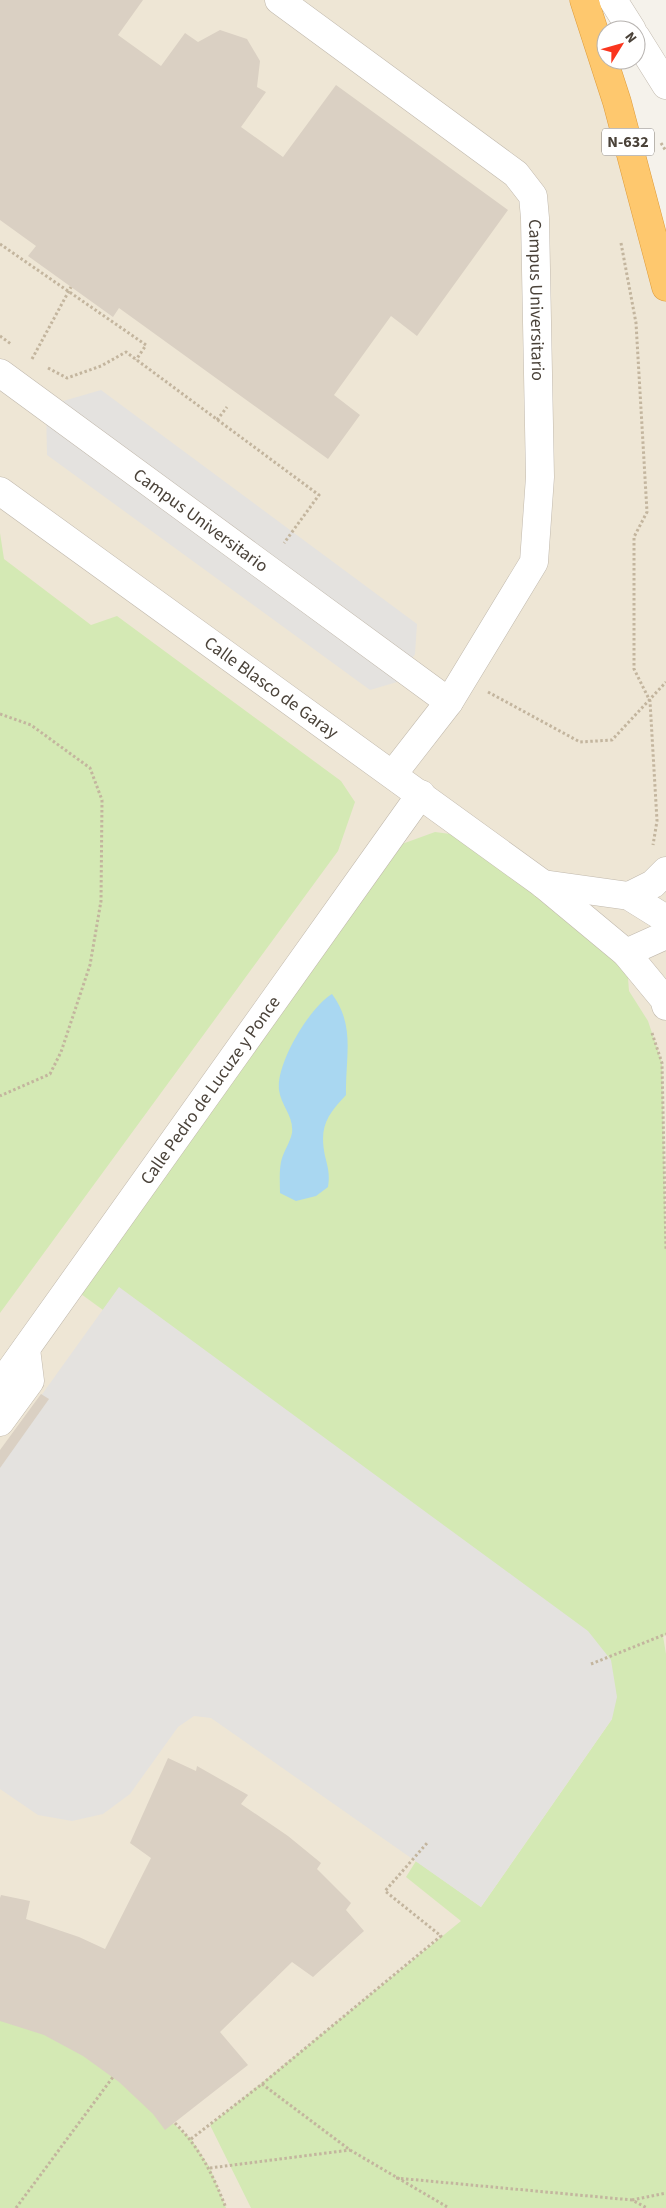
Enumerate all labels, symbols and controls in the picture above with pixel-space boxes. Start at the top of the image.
north arrow [596,20,646,70]
text: N [620,28,641,48]
road number: N-632 [602,128,654,156]
street label: Campus Universitario [523,219,551,381]
street label: Campus Universitario [128,462,274,578]
street label: Calle Blasco de Garay [199,630,344,745]
street label: Calle Pedro de Lucuze y Ponce [134,991,286,1190]

